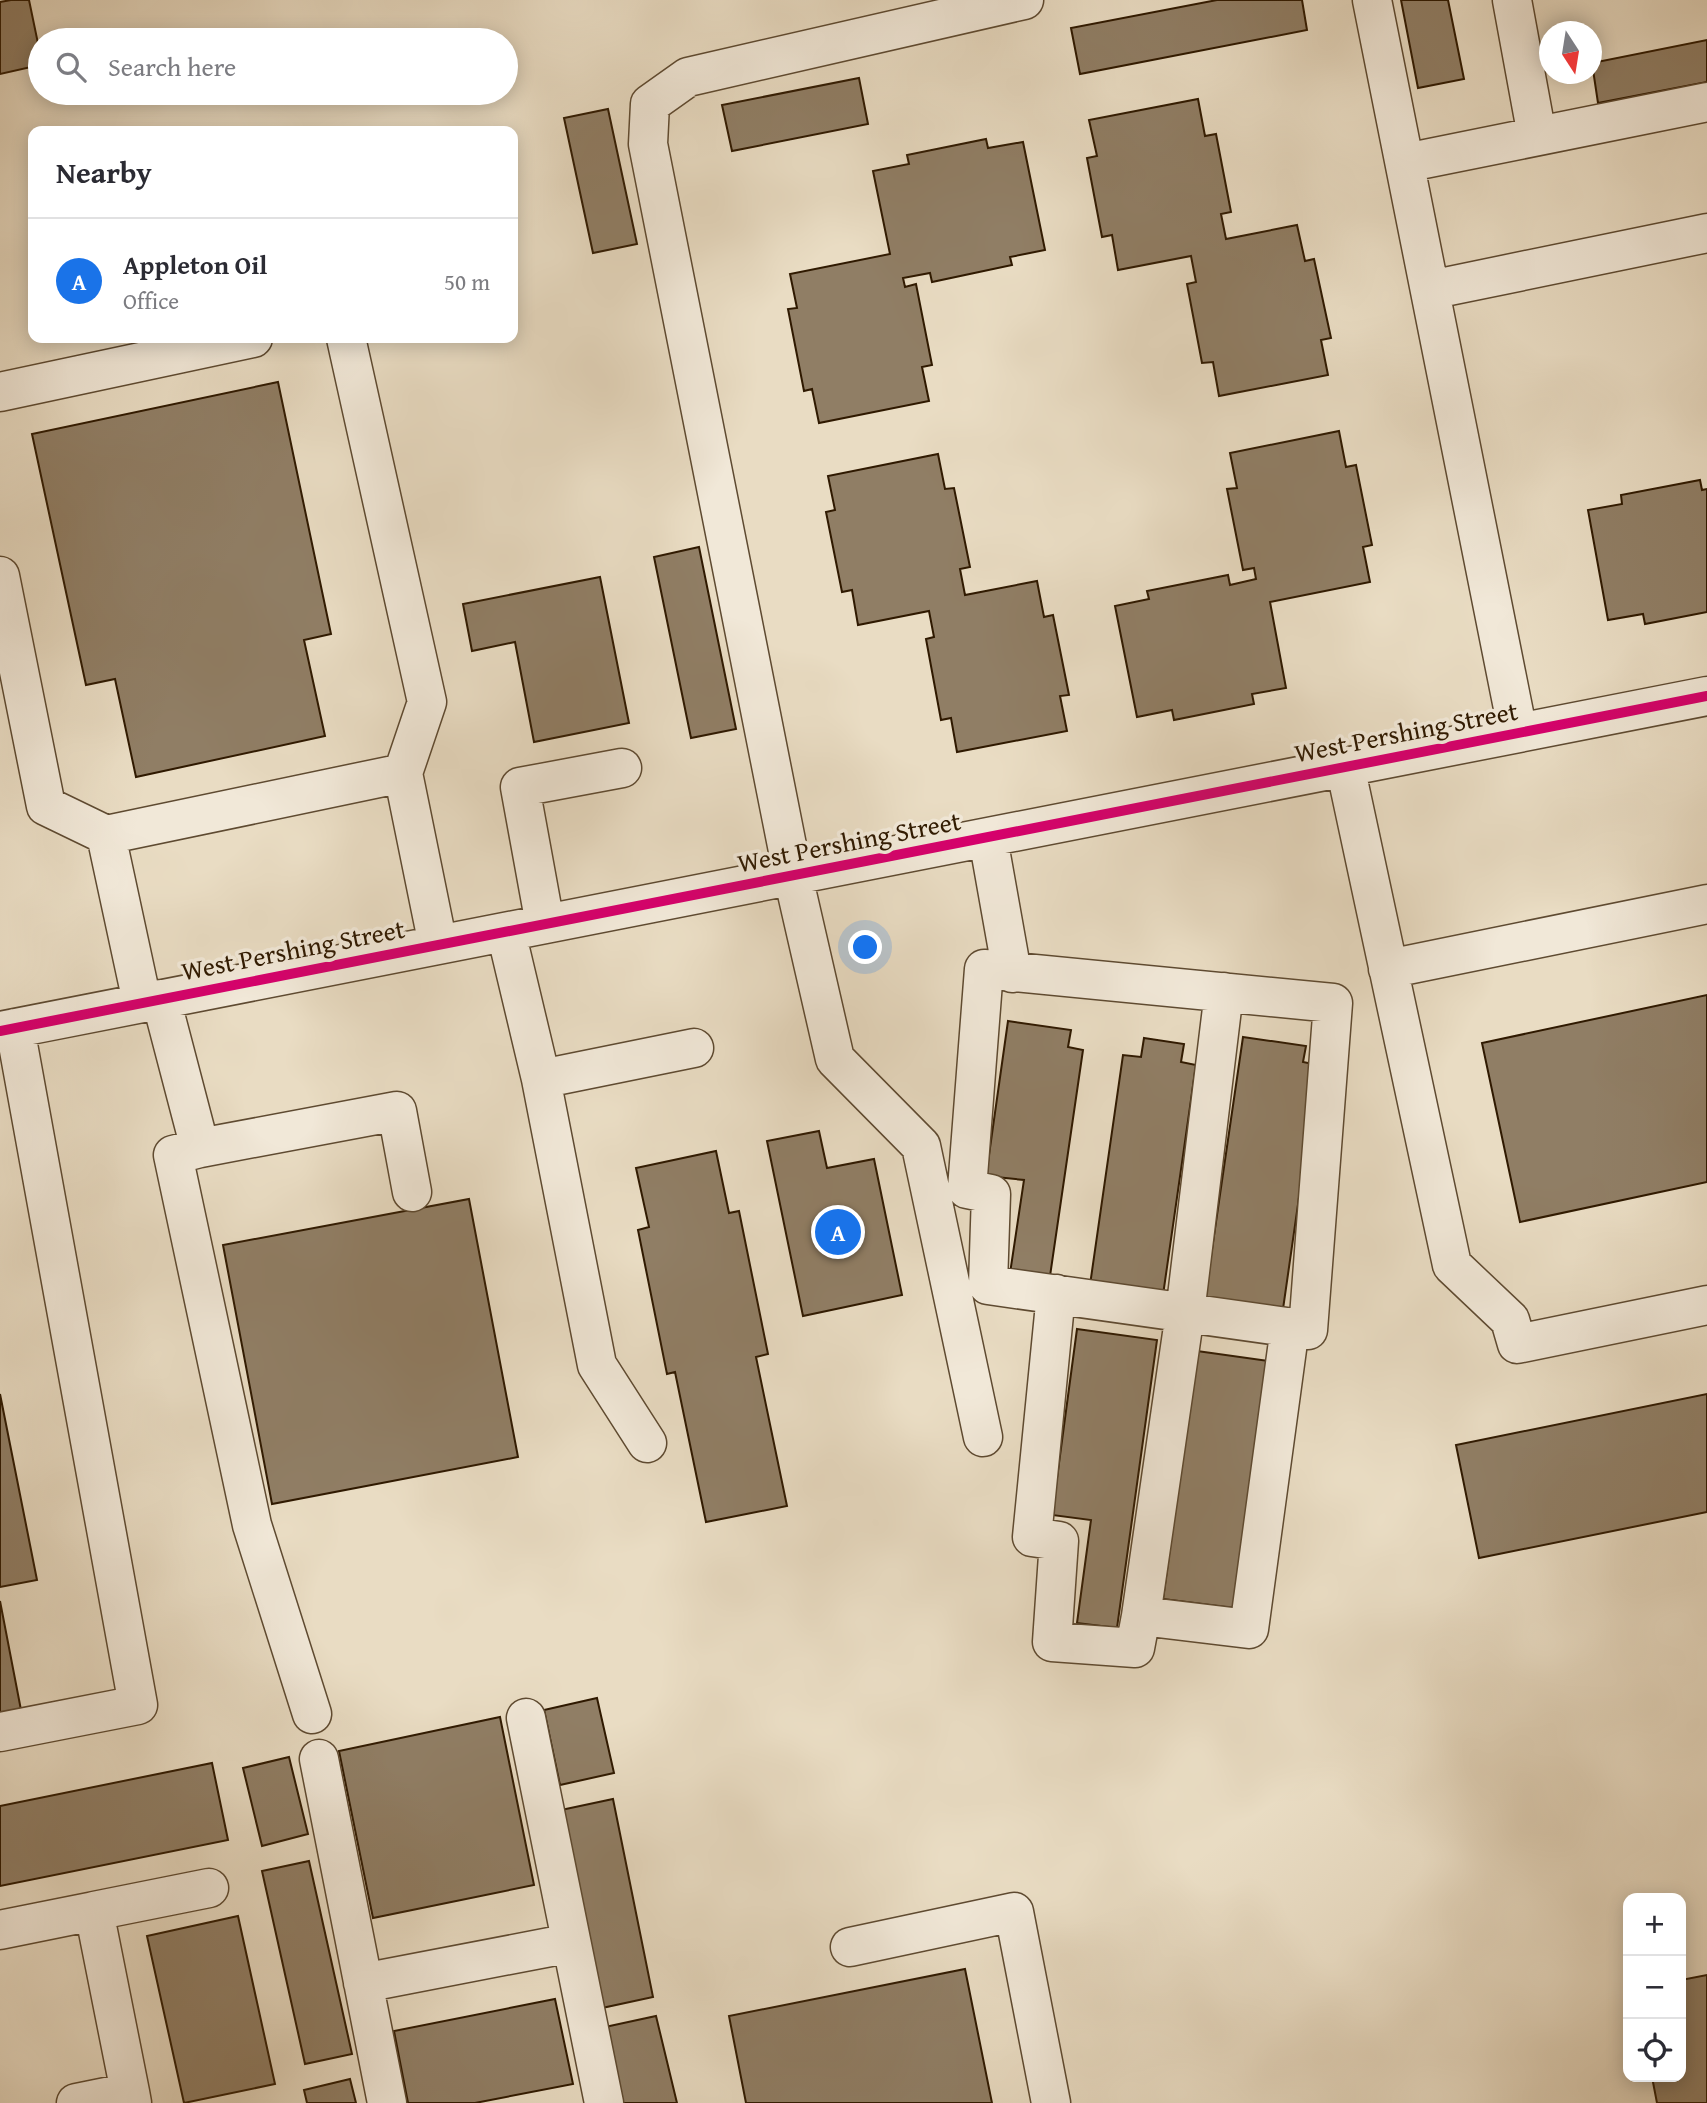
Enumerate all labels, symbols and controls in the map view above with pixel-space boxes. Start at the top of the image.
north arrow [1539,21,1602,84]
search box [28,28,518,105]
text: Search here [108,47,236,86]
icon: search [52,48,90,86]
text: Nearby [56,150,152,194]
text: Appleton Oil [123,245,267,284]
text: A [72,265,86,298]
text: 50 m [444,265,490,298]
text: Office [123,284,179,317]
street label: West Pershing Street [1291,691,1521,772]
street label: West Pershing Street [734,801,964,882]
street label: West Pershing Street [178,909,408,990]
your location [848,930,882,964]
pin: A [815,1206,861,1258]
map controls [1623,1893,1686,2082]
button: + [1623,1893,1686,1956]
button: − [1623,1956,1686,2019]
button: locate [1623,2019,1686,2082]

